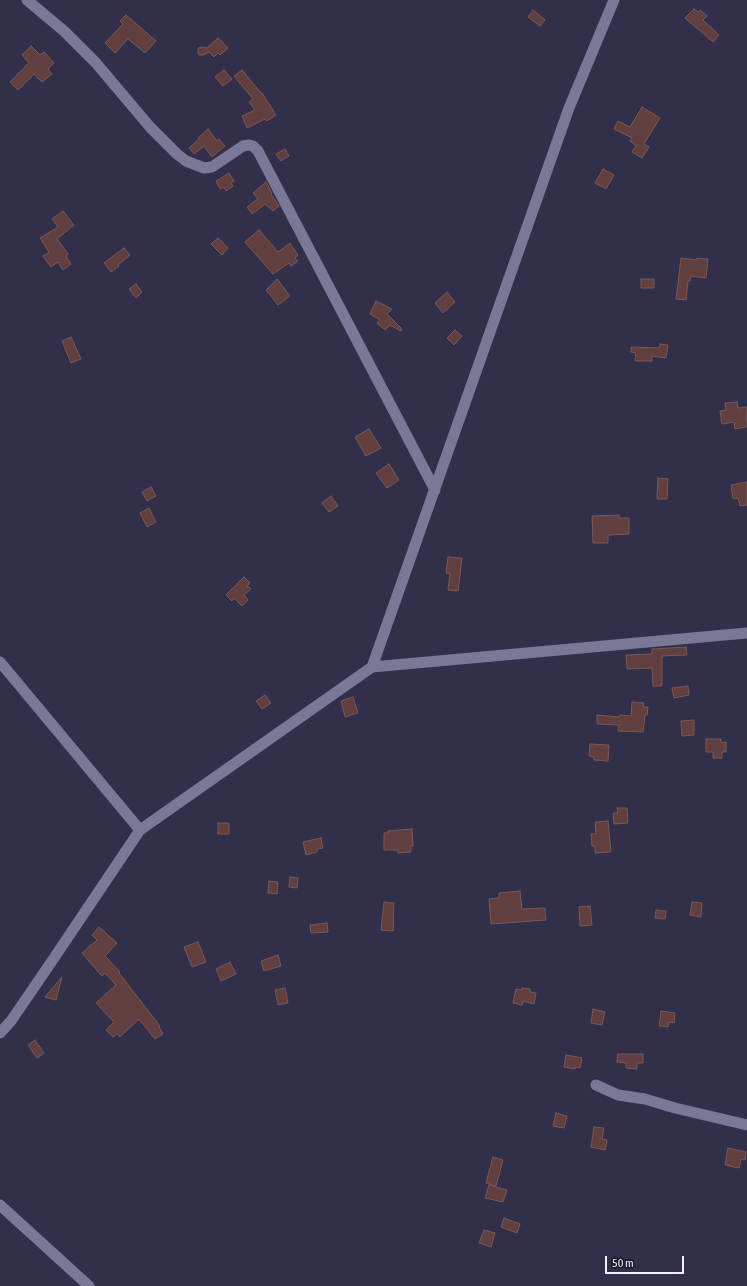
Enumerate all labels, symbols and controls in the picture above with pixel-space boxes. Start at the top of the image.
scale bar [607,1248,686,1274]
text: 50 m [612,1256,634,1270]

